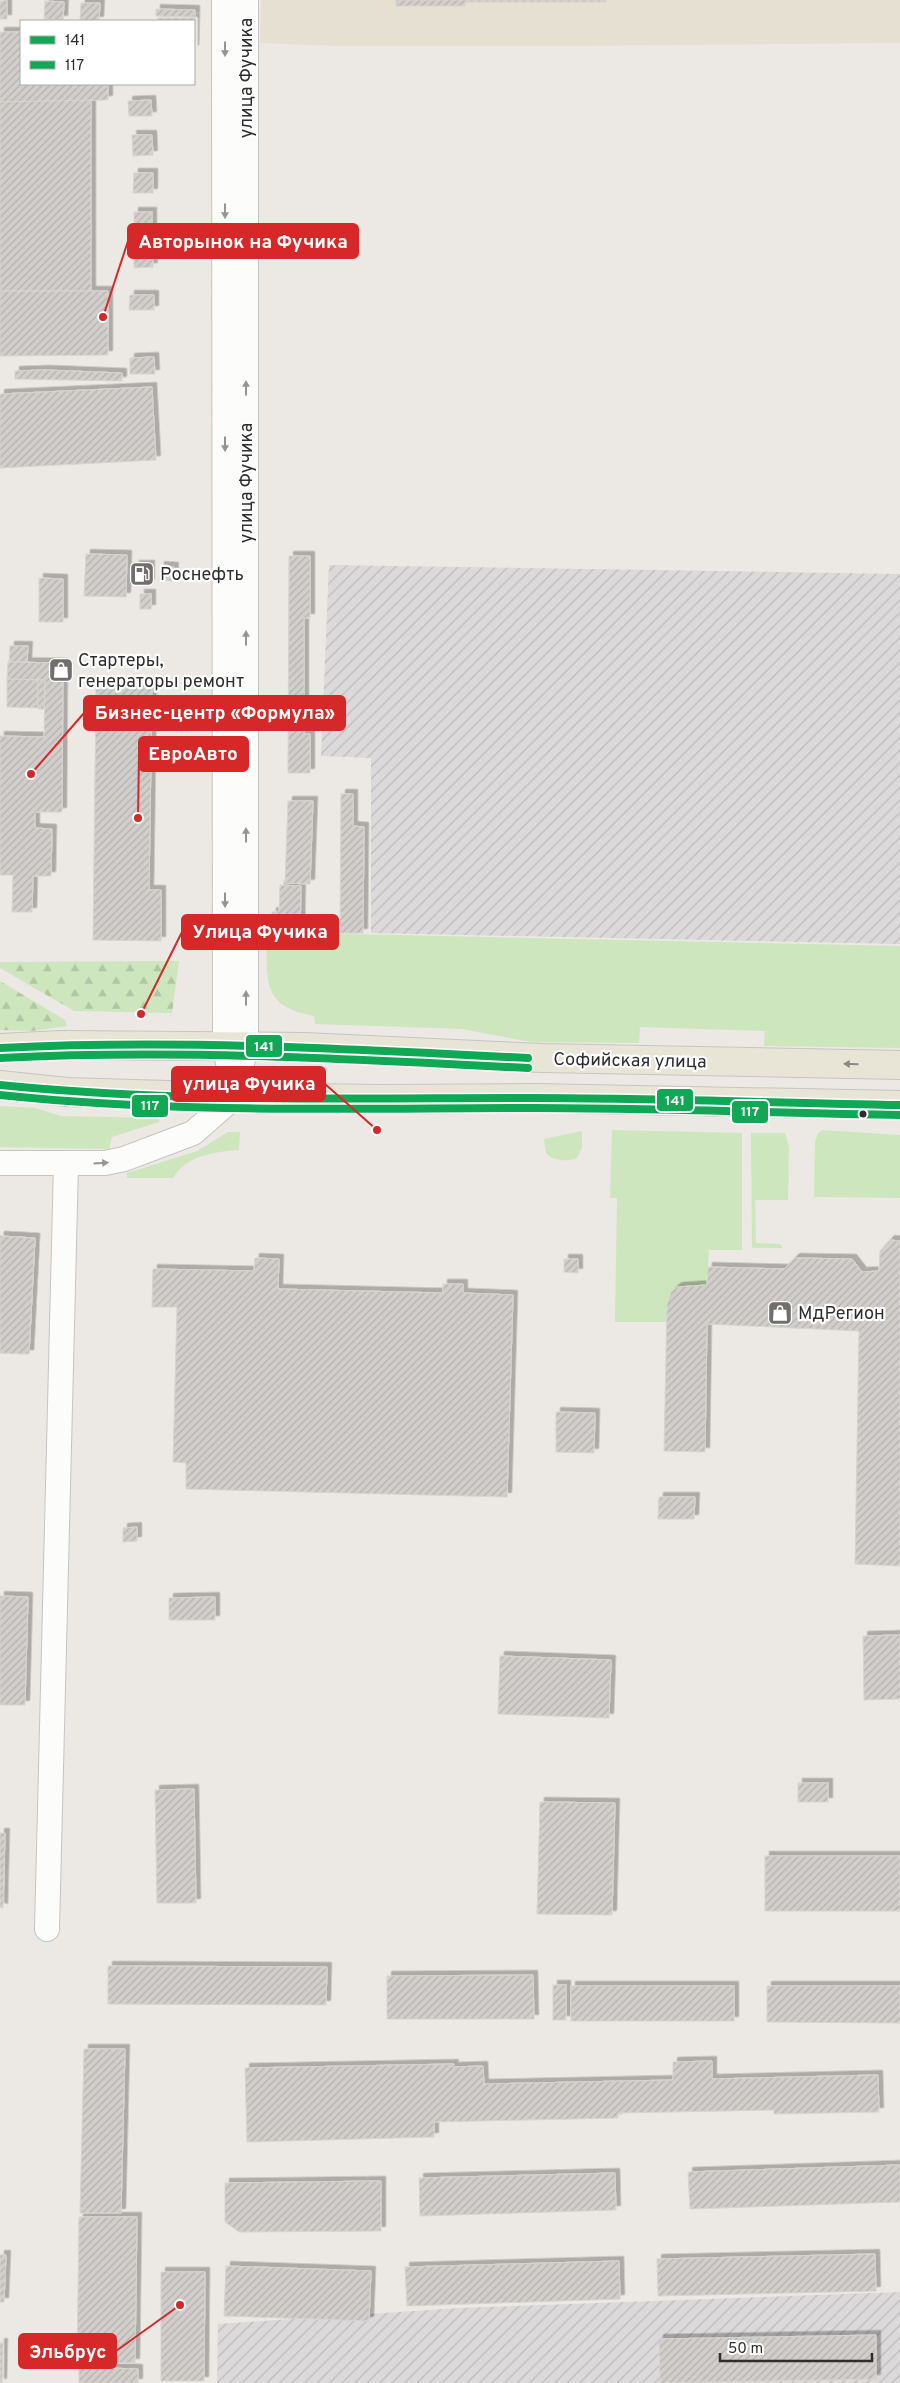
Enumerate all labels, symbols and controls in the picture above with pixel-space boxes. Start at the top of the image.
street label: улица Фучика [236,18,259,138]
legend [20,20,195,85]
text: 141 [65,32,85,51]
one-way arrow [221,41,229,57]
text: 117 [65,57,84,76]
one-way arrow [221,203,229,219]
callout: Авторынок на Фучика [128,224,358,258]
text: Авторынок на Фучика [138,231,348,255]
one-way arrow [242,380,250,396]
street label: улица Фучика [236,423,259,543]
one-way arrow [221,436,229,452]
fuel station icon: Роснефть [129,561,155,587]
place label: Роснефть [160,564,244,587]
one-way arrow [242,630,250,646]
place label: Стартеры, генераторы ремонт [78,650,244,694]
shop icon: Стартеры, генераторы ремонт [48,657,74,683]
callout: Бизнес-центр «Формула» [84,696,345,730]
text: Бизнес-центр «Формула» [95,702,336,726]
callout: ЕвроАвто [139,737,248,771]
text: ЕвроАвто [148,743,238,767]
one-way arrow [242,827,250,843]
one-way arrow [221,892,229,908]
callout: Улица Фучика [182,915,338,949]
text: Улица Фучика [192,921,328,945]
one-way arrow [242,990,250,1006]
line badge: 141 [245,1034,283,1058]
text: 141 [254,1039,274,1056]
street label: Софийская улица [553,1049,707,1074]
one-way arrow [843,1060,859,1068]
callout: улица Фучика [172,1067,325,1101]
text: улица Фучика [182,1073,316,1097]
line badge: 141 [656,1088,694,1112]
text: 141 [665,1093,685,1110]
line badge: 117 [131,1094,169,1118]
text: 117 [141,1098,159,1115]
line badge: 117 [731,1100,769,1124]
text: 117 [741,1104,759,1121]
unlabelled marker [858,1109,868,1119]
one-way arrow [93,1158,109,1166]
shop icon: МдРегион [767,1300,793,1326]
place label: МдРегион [798,1303,885,1326]
scale bar [720,2330,872,2362]
callout: Эльбрус [19,2334,116,2368]
text: 50 m [728,2340,763,2359]
text: Эльбрус [29,2341,107,2365]

